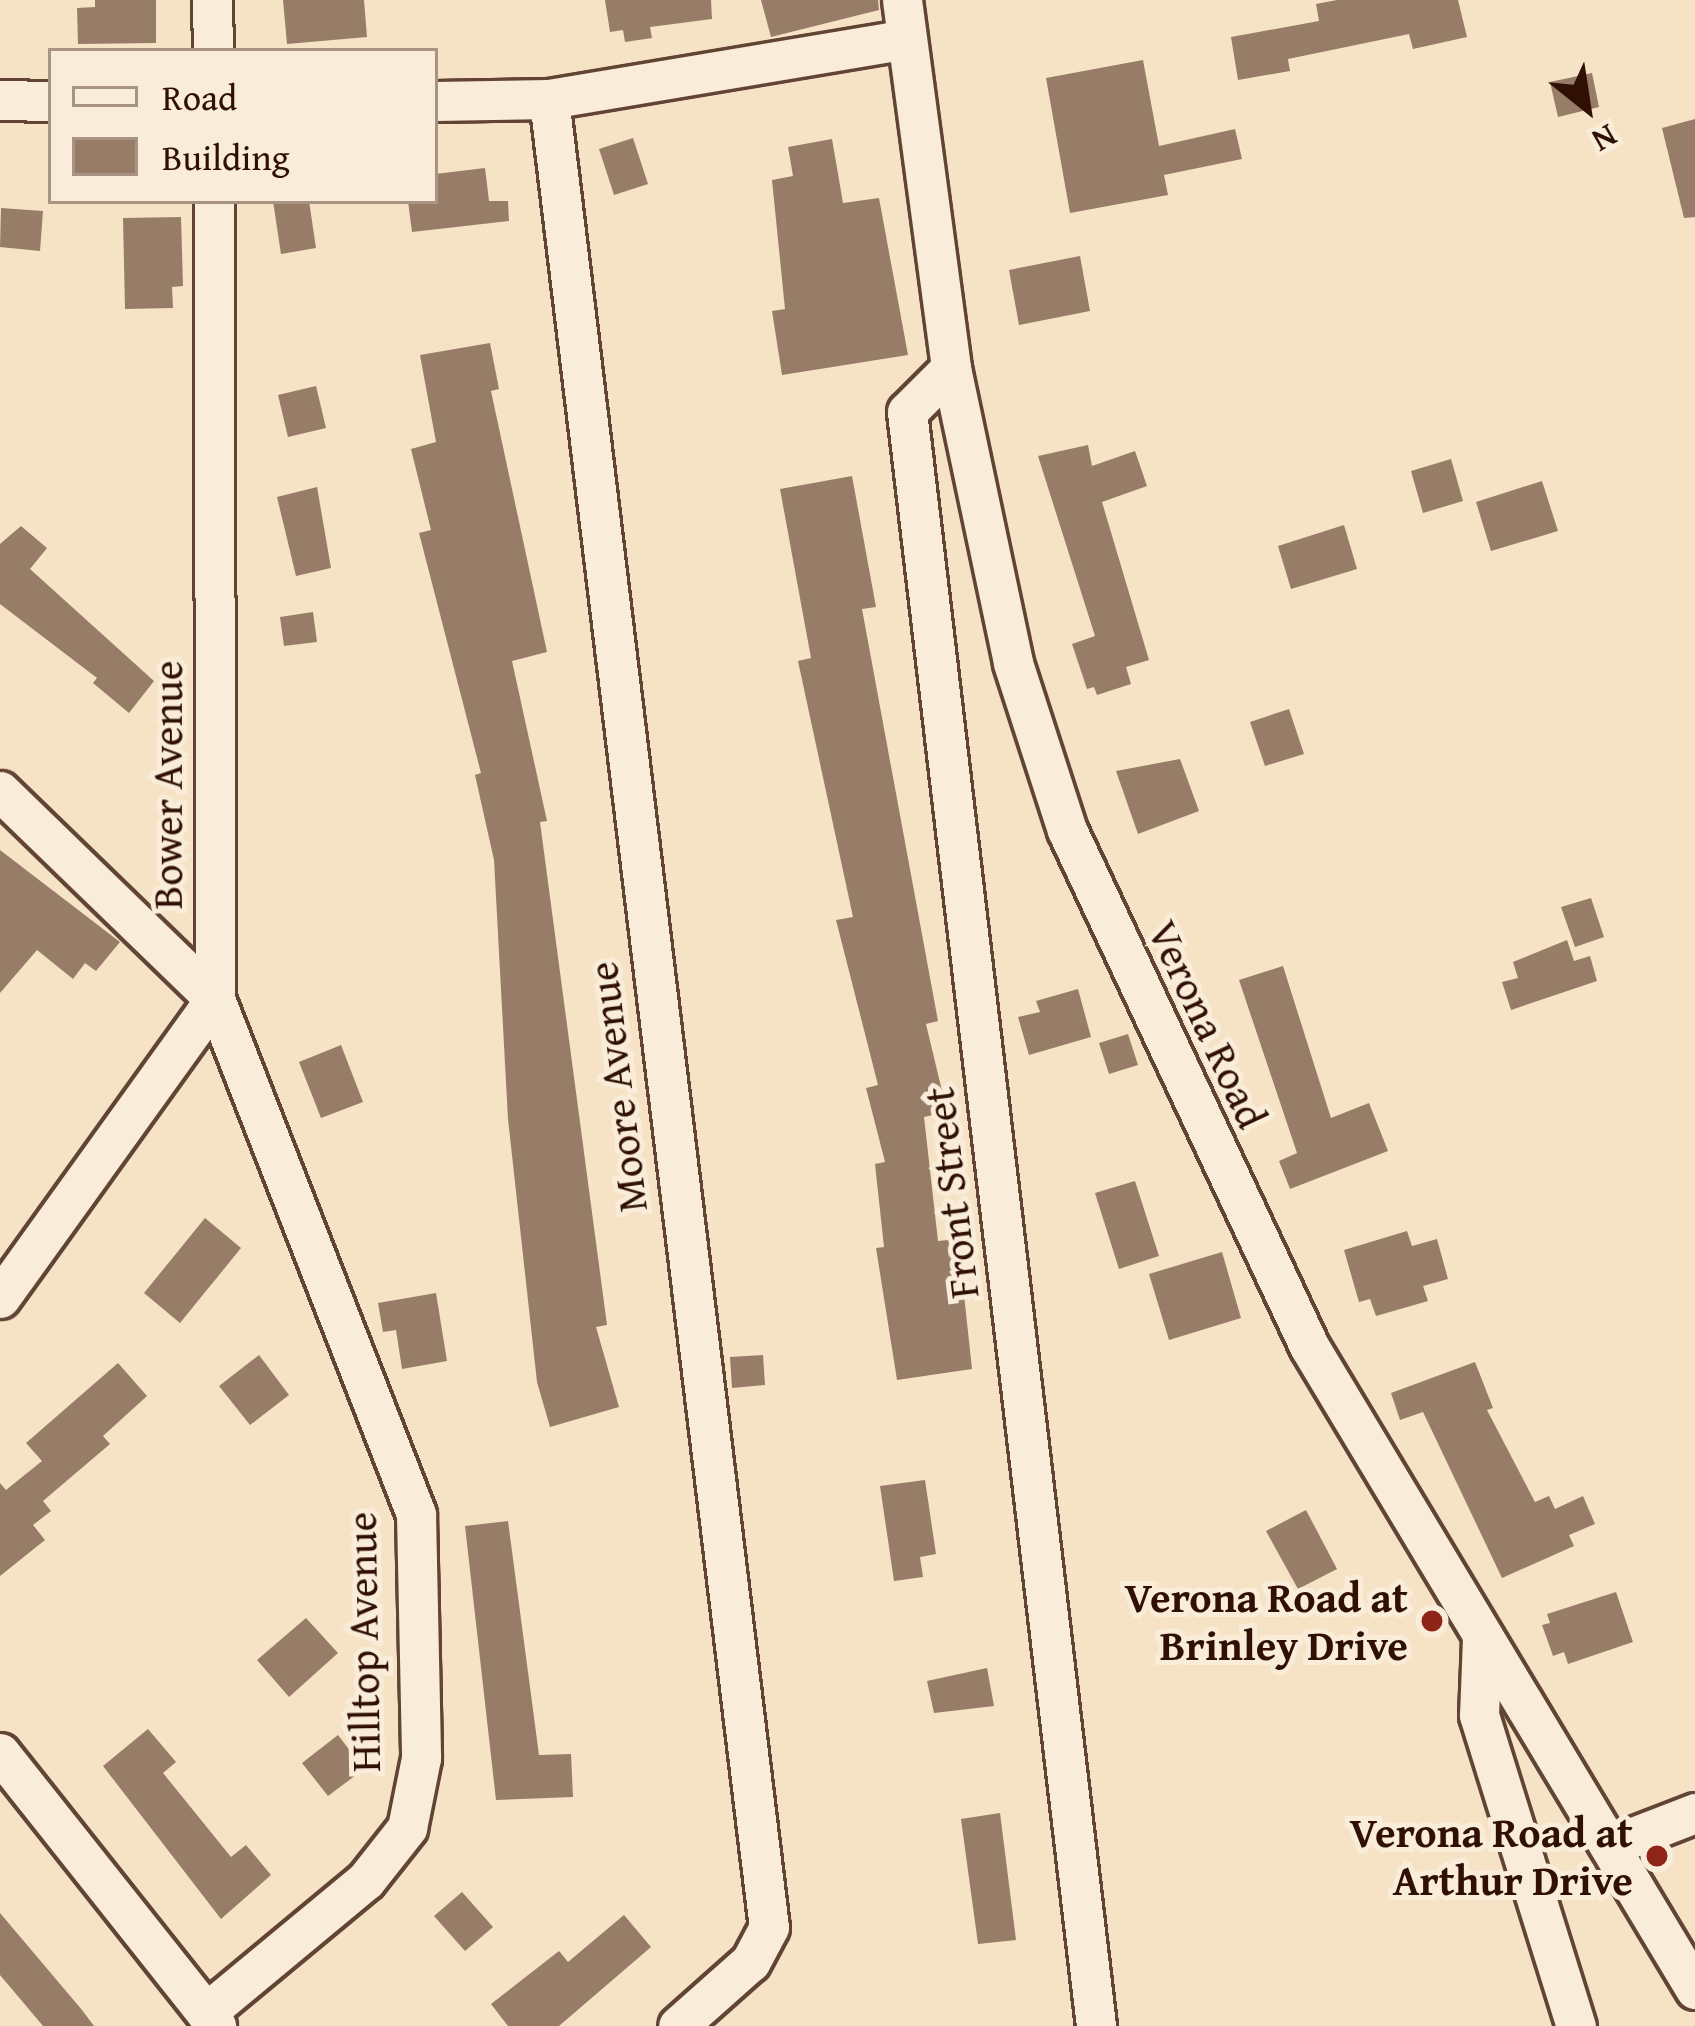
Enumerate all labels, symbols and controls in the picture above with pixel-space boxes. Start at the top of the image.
legend [48,48,438,204]
north arrow [1527,48,1647,168]
text: Road [162,70,237,123]
text: N [1583,113,1627,165]
text: Building [162,130,290,183]
street label: Bower Avenue [142,661,192,909]
street label: Verona Road [1138,912,1278,1136]
street label: Moore Avenue [577,959,657,1215]
street label: Front Street [913,1084,989,1302]
street label: Hilltop Avenue [336,1511,390,1773]
place label: Verona Road at Brinley Drive [1124,1572,1408,1670]
marker: Verona Road at Brinley Drive [1419,1608,1445,1634]
place label: Verona Road at Arthur Drive [1349,1807,1633,1906]
marker: Verona Road at Arthur Drive [1644,1843,1670,1869]

